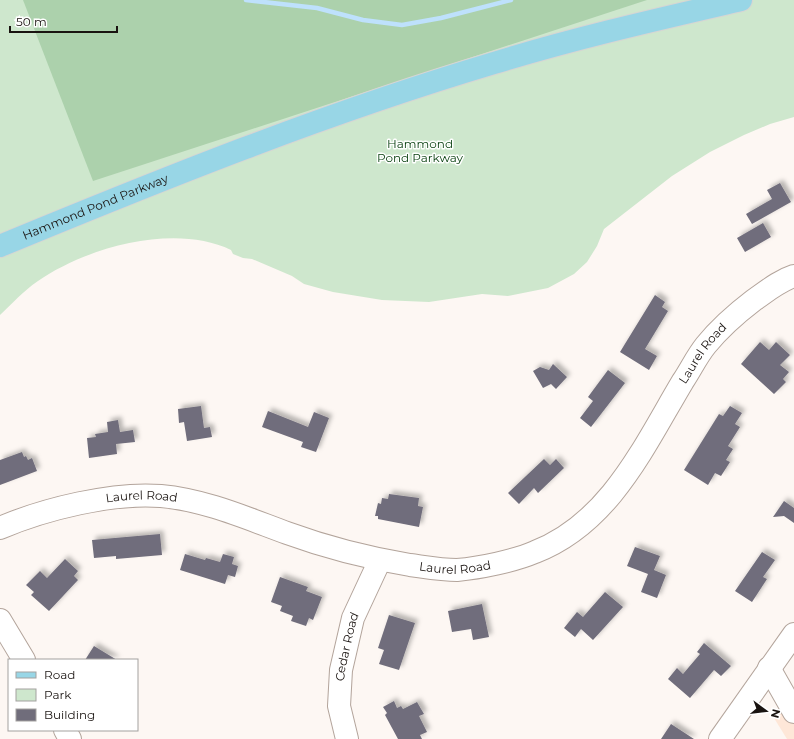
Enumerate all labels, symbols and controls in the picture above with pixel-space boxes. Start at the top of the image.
scale bar [10,8,117,34]
text: 50 m [16,14,47,29]
park label: Hammond Pond Parkway [377,136,464,165]
street label: Hammond Pond Parkway [20,170,171,243]
street label: Laurel Road [675,319,729,386]
street label: Laurel Road [105,487,179,505]
street label: Laurel Road [418,557,492,577]
street label: Cedar Road [332,609,362,681]
legend [8,659,138,731]
text: Road [44,667,75,682]
text: Park [44,687,72,702]
north arrow [746,691,786,731]
text: Building [44,707,95,722]
text: N [768,707,784,720]

